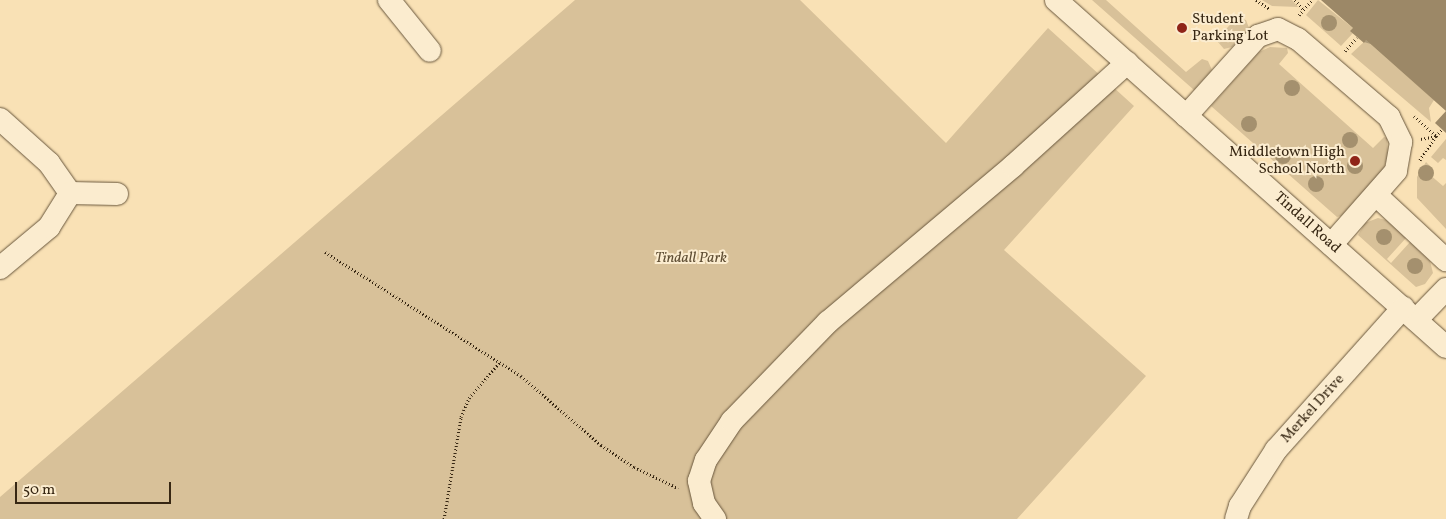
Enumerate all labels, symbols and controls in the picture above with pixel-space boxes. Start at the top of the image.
place label: Student Parking Lot [1192,10,1268,45]
marker: Student Parking Lot [1176,22,1188,34]
place label: Middletown High School North [1229,143,1345,178]
marker: Middletown High School North [1349,155,1361,167]
street label: Tindall Road [1270,188,1344,258]
park label: Tindall Park [655,250,727,268]
street label: Merkel Drive [1277,371,1349,447]
scale bar [18,472,174,504]
text: 50 m [23,480,55,501]

